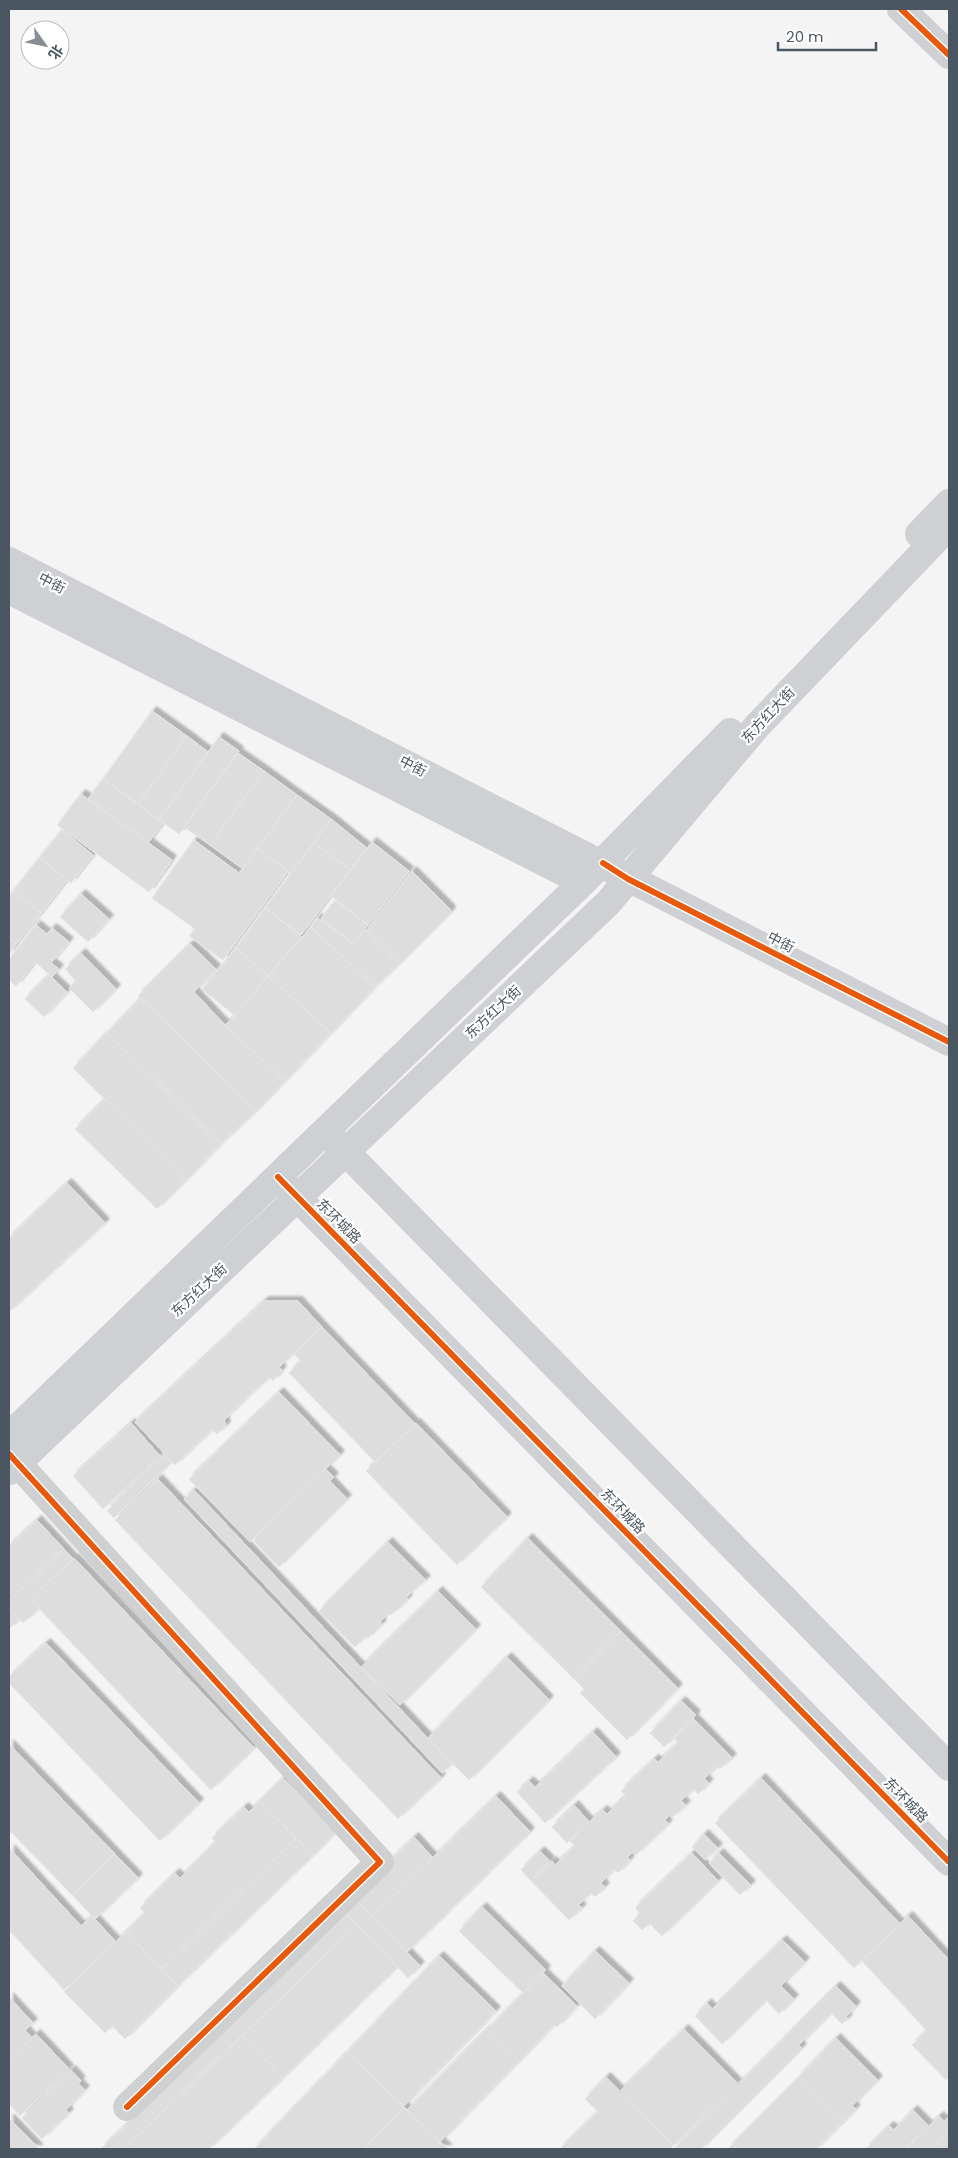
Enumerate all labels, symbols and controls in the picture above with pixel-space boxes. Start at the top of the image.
north arrow [20,20,70,70]
scale bar [778,20,876,52]
text: 20 m [786,26,824,47]
text: 北 [44,41,68,63]
street label: 中街 [35,568,69,598]
street label: 东方红大街 [737,683,799,747]
street label: 中街 [396,751,430,781]
street label: 中街 [764,927,798,957]
street label: 东方红大街 [461,981,525,1043]
street label: 东环城路 [312,1194,366,1248]
street label: 东方红大街 [167,1259,231,1321]
street label: 东环城路 [596,1484,650,1538]
street label: 东环城路 [879,1773,933,1827]

